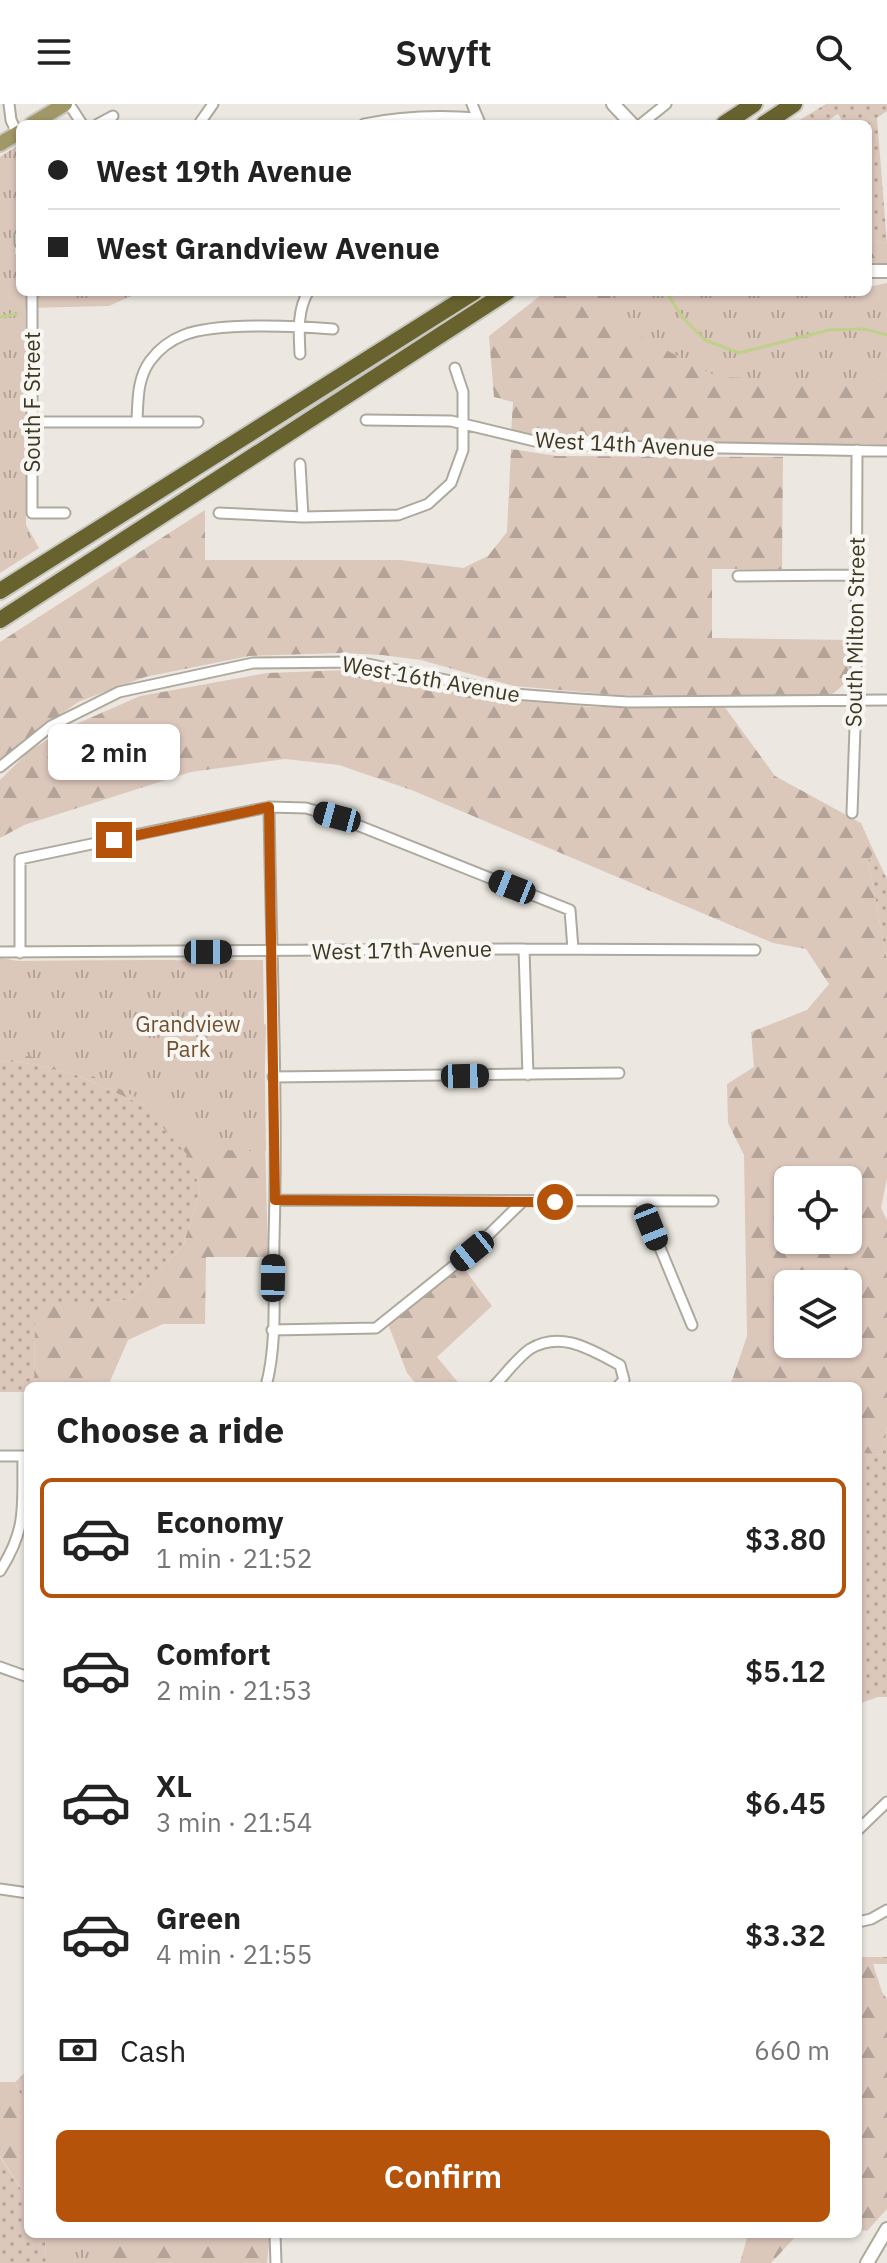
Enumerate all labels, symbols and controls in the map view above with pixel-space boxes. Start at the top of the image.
text: Swyft [395,29,492,76]
icon: menu [32,30,76,74]
icon: search [811,30,855,74]
text: West 19th Avenue [96,151,352,190]
text: West Grandview Avenue [96,228,440,267]
street label: South F Street [17,332,46,472]
street label: West 14th Avenue [534,424,716,463]
street label: South Milton Street [838,537,871,727]
street label: West 16th Avenue [340,649,522,708]
callout: 2 min [48,724,180,780]
text: 2 min [80,735,148,769]
car [311,799,363,835]
route end [96,822,132,858]
car [485,867,539,907]
street label: West 17th Avenue [312,933,492,966]
car [184,940,232,964]
park label: Grandview Park [135,1009,241,1063]
car [441,1064,489,1088]
map controls [774,1166,862,1358]
button: locate [774,1166,862,1254]
route start [537,1184,573,1220]
car [631,1200,671,1254]
car [446,1227,498,1275]
car [261,1254,285,1302]
button: layers [774,1270,862,1358]
text: Choose a ride [56,1406,284,1453]
icon: car [60,1502,132,1574]
text: Economy [156,1502,284,1541]
text: $3.80 [745,1519,826,1558]
text: 1 min · 21:52 [156,1541,312,1575]
icon: car [60,1634,132,1706]
text: Comfort [156,1634,271,1673]
text: $5.12 [745,1651,826,1690]
text: 2 min · 21:53 [156,1673,312,1707]
icon: car [60,1766,132,1838]
text: XL [156,1766,192,1805]
text: $6.45 [745,1783,826,1822]
text: 3 min · 21:54 [156,1805,312,1839]
icon: car [60,1898,132,1970]
text: Green [156,1898,241,1937]
text: $3.32 [745,1915,826,1954]
text: 4 min · 21:55 [156,1937,312,1971]
icon: cash [56,2028,100,2072]
text: Cash [120,2031,186,2070]
text: 660 m [754,2033,830,2067]
button: Confirm [56,2130,830,2222]

